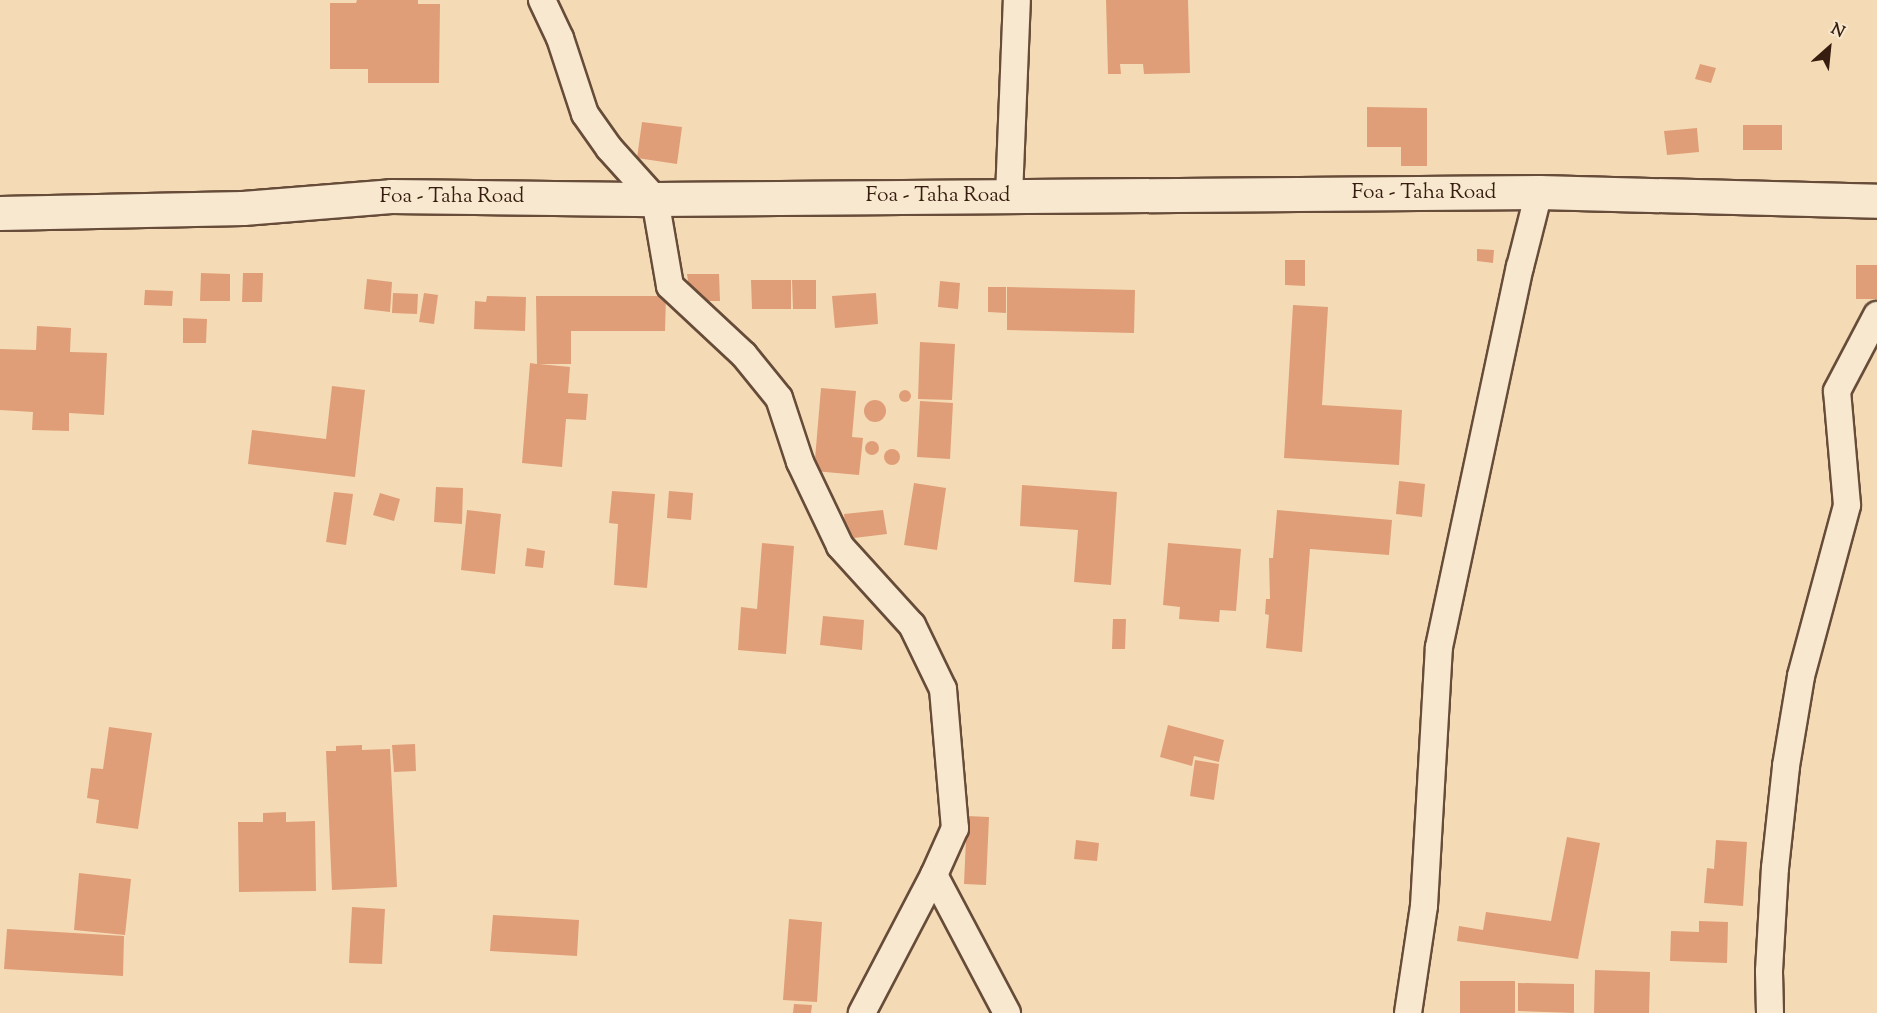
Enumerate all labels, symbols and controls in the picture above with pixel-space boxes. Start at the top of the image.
north arrow [1799,18,1859,78]
text: N [1826,18,1848,45]
street label: Foa - Taha Road [1352,180,1496,206]
street label: Foa - Taha Road [866,183,1010,209]
street label: Foa - Taha Road [380,184,524,210]

